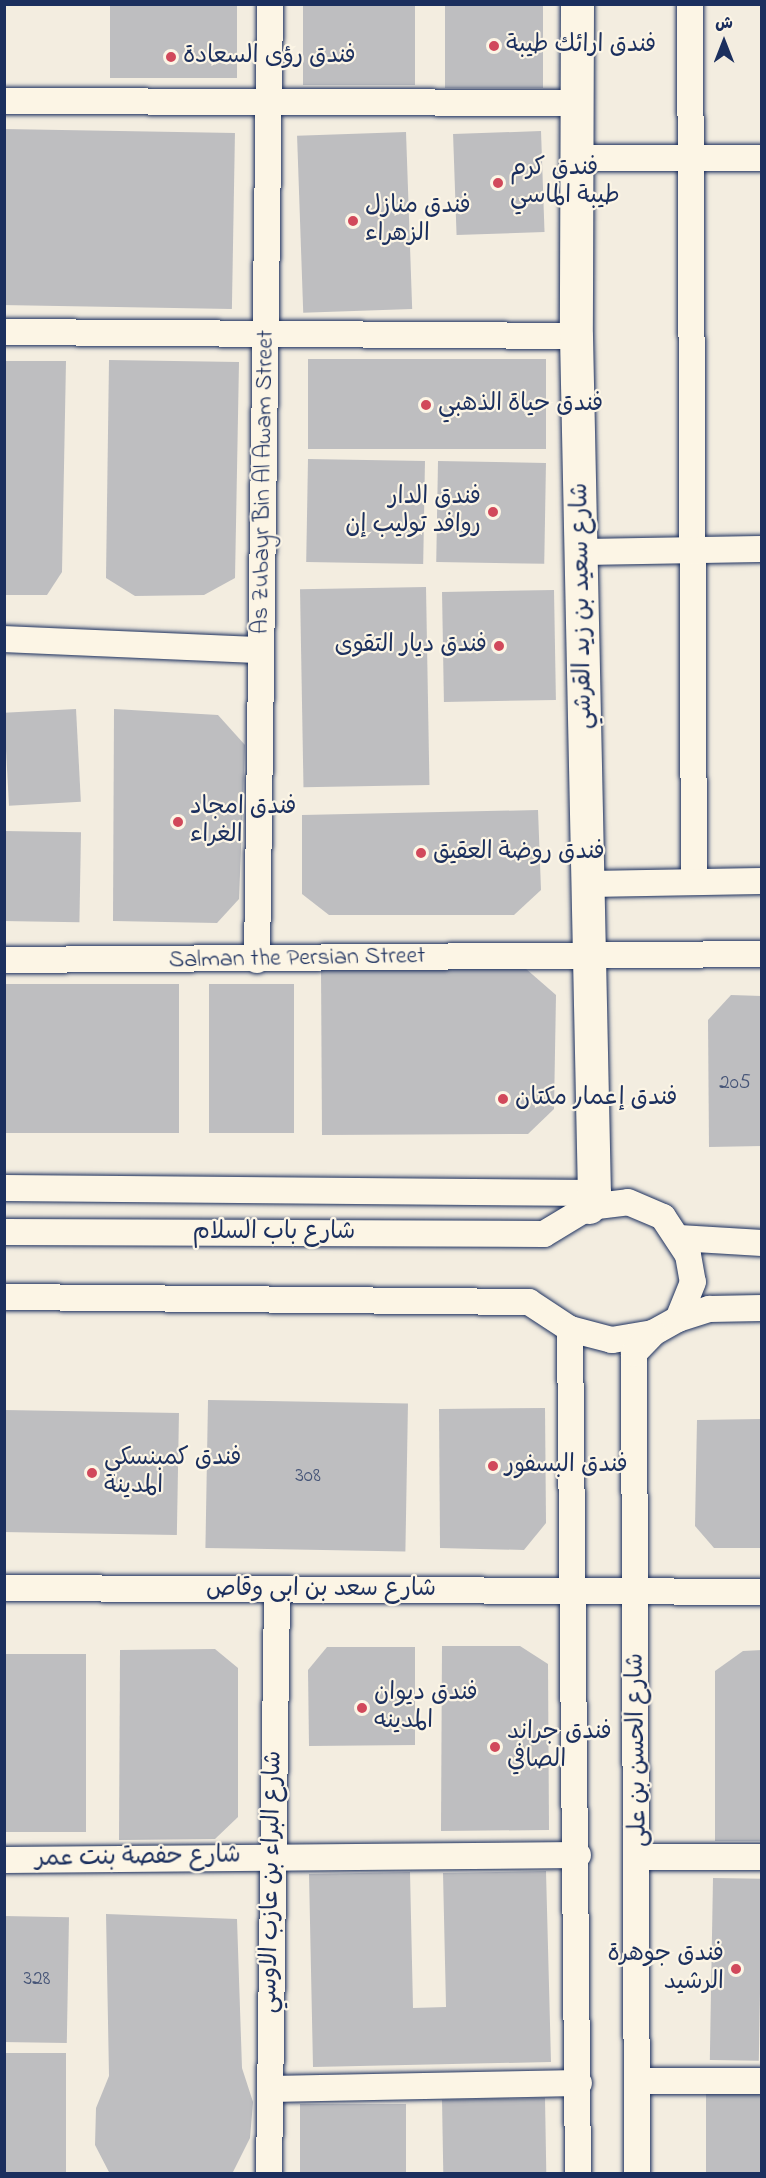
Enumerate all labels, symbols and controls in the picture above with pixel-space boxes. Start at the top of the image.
north arrow [694,12,754,72]
text: ش [715,12,733,36]
place label: فندق ارائك طيبة [506,32,656,60]
marker: فندق ارائك طيبة [487,39,501,53]
place label: فندق رؤى السعادة [183,43,356,71]
marker: فندق رؤى السعادة [164,50,178,64]
place label: فندق كرم طيبة الماسي [510,155,620,211]
marker: فندق كرم طيبة الماسي [491,176,505,190]
place label: فندق منازل الزهراء [365,193,471,249]
marker: فندق منازل الزهراء [346,214,360,228]
street label: As Zubayr Bin Al Awam Street [247,330,281,634]
place label: فندق حياة الذهبي [438,391,603,419]
marker: فندق حياة الذهبي [419,398,433,412]
street label: شارع سعيد بن زيد القرشي [566,482,600,730]
place label: فندق الدار روافد توليب إن [345,484,481,540]
marker: فندق الدار روافد توليب إن [486,505,500,519]
place label: فندق ديار التقوى [334,632,487,660]
marker: فندق ديار التقوى [492,639,506,653]
place label: فندق امجاد الغراء [190,794,297,850]
marker: فندق امجاد الغراء [171,815,185,829]
place label: فندق روضة العقيق [433,839,605,867]
marker: فندق روضة العقيق [414,846,428,860]
street label: Salman the Persian Street [169,942,425,976]
house number: 205 [719,1070,751,1096]
place label: فندق إعمار مكتان [515,1085,677,1113]
marker: فندق إعمار مكتان [496,1092,510,1106]
street label: شارع باب السلام [193,1219,355,1247]
place label: فندق كمبنسكي المدينة [104,1445,242,1501]
place label: فندق البسفور [505,1452,628,1480]
marker: فندق البسفور [486,1459,500,1473]
house number: 308 [295,1463,321,1489]
marker: فندق كمبنسكي المدينة [85,1466,99,1480]
street label: شارع سعد بن ابى وقاص [206,1576,436,1604]
street label: شارع الحسن بن على [622,1653,654,1847]
place label: فندق ديوان المدينه [374,1680,478,1736]
marker: فندق ديوان المدينه [355,1701,369,1715]
place label: فندق جراند الصافي [507,1719,612,1775]
marker: فندق جراند الصافي [488,1740,502,1754]
street label: شارع البراء بن عازب الاوسي [255,1750,289,2014]
street label: شارع حفصة بنت عمر [35,1842,241,1874]
place label: فندق جوهرة الرشيد [608,1941,724,1997]
marker: فندق جوهرة الرشيد [729,1962,743,1976]
house number: 328 [24,1966,50,1992]

